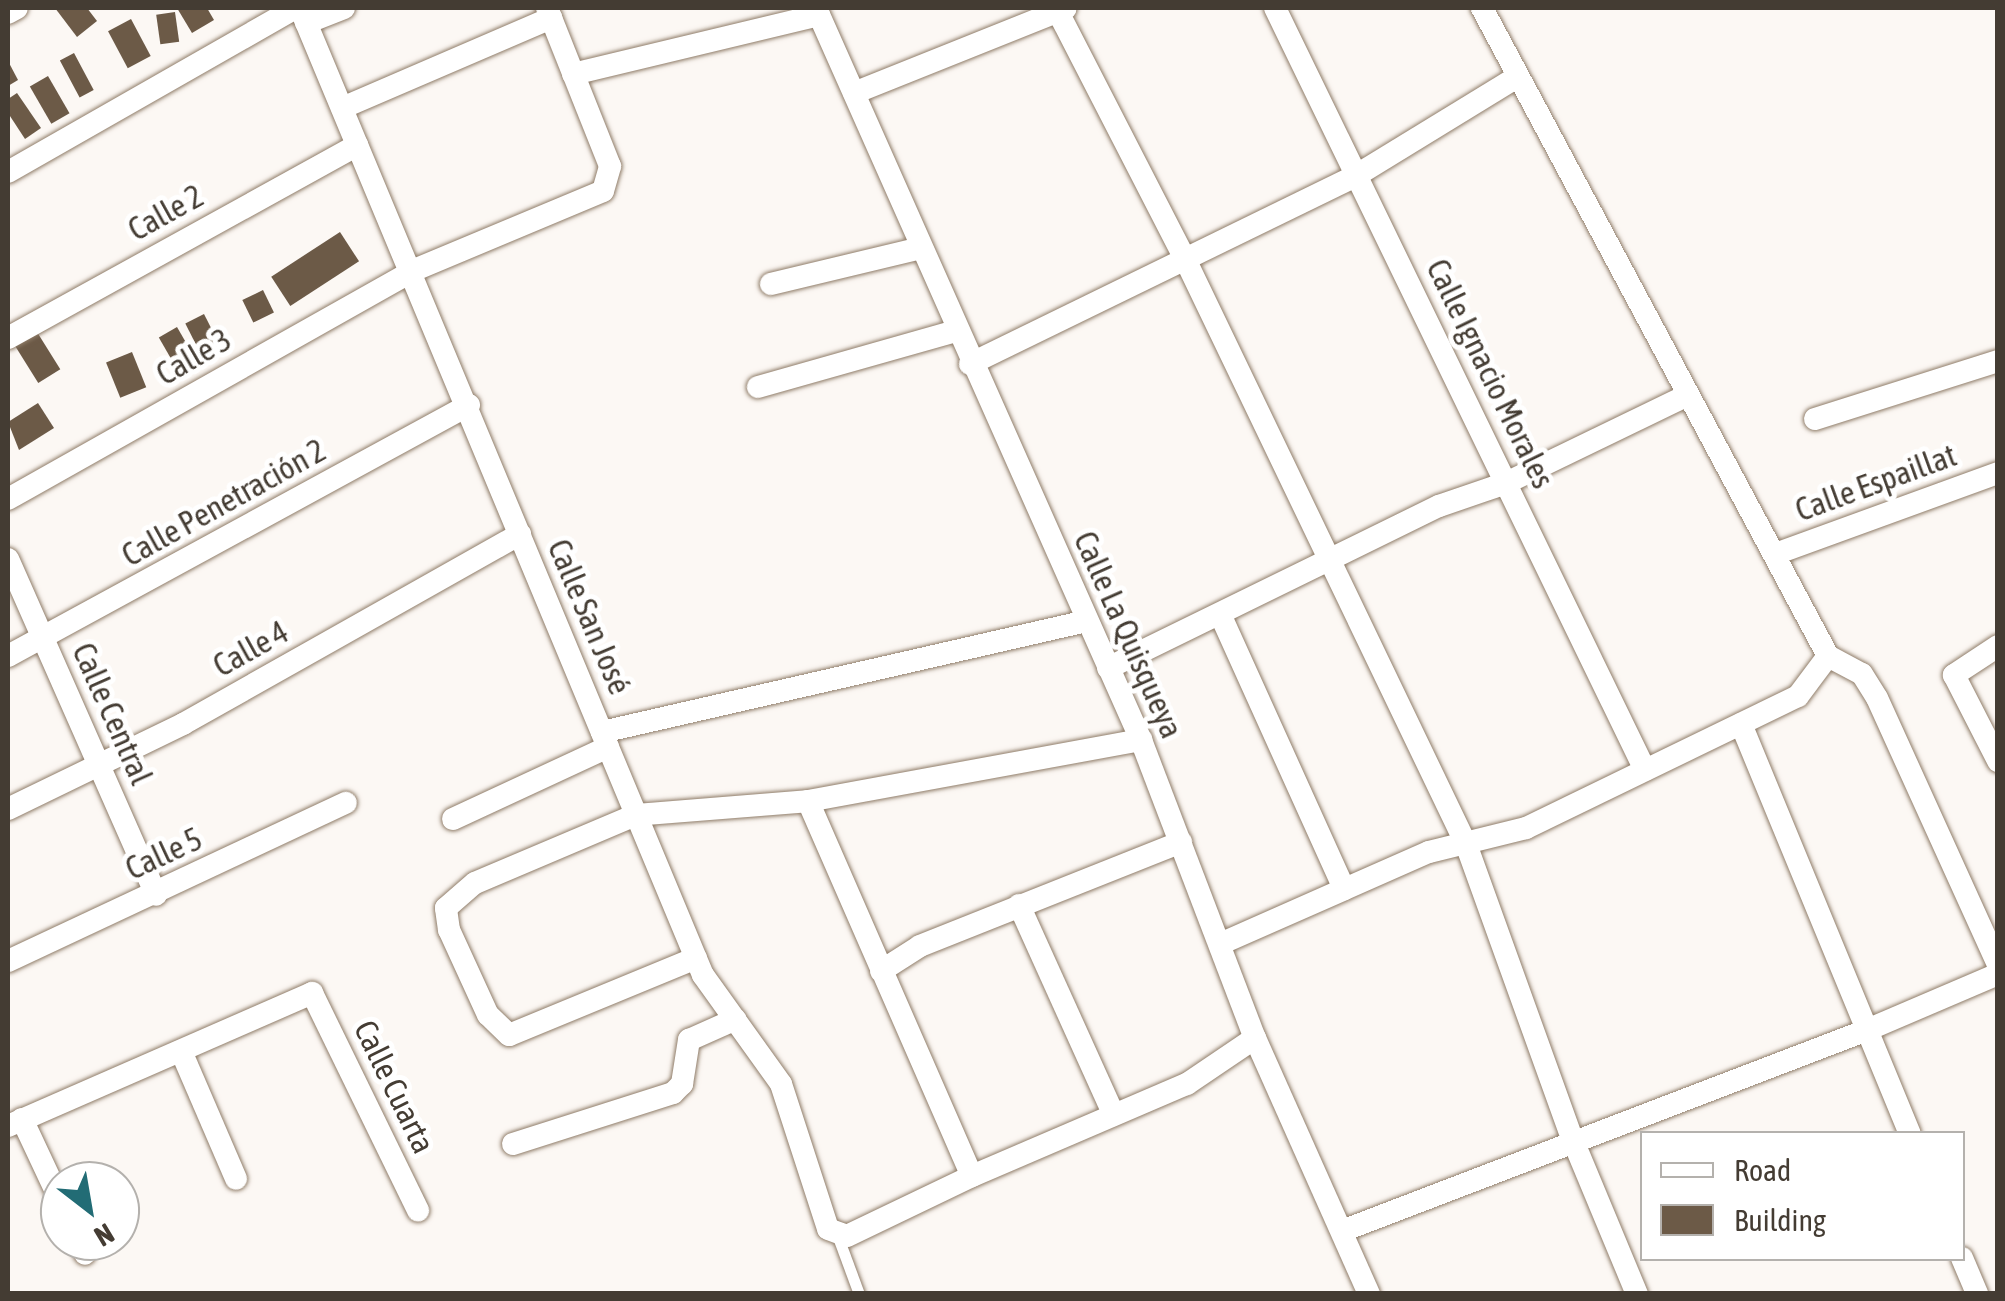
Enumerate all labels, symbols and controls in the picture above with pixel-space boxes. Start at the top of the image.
street label: Calle 2 [122,177,210,249]
street label: Calle Ignacio Morales [1418,253,1562,495]
street label: Calle 3 [150,320,238,394]
street label: Calle Penetración 2 [115,431,333,575]
street label: Calle Espaillat [1790,436,1962,530]
street label: Calle La Quisqueya [1065,526,1191,744]
street label: Calle San José [539,534,639,700]
street label: Calle 4 [207,613,295,685]
street label: Calle Central [64,637,160,791]
street label: Calle 5 [120,820,208,888]
street label: Calle Cuarta [345,1014,443,1160]
legend [1640,1131,1965,1261]
text: Road [1734,1153,1791,1187]
north arrow [40,1161,140,1261]
text: Building [1734,1203,1826,1237]
text: N [89,1217,120,1253]

